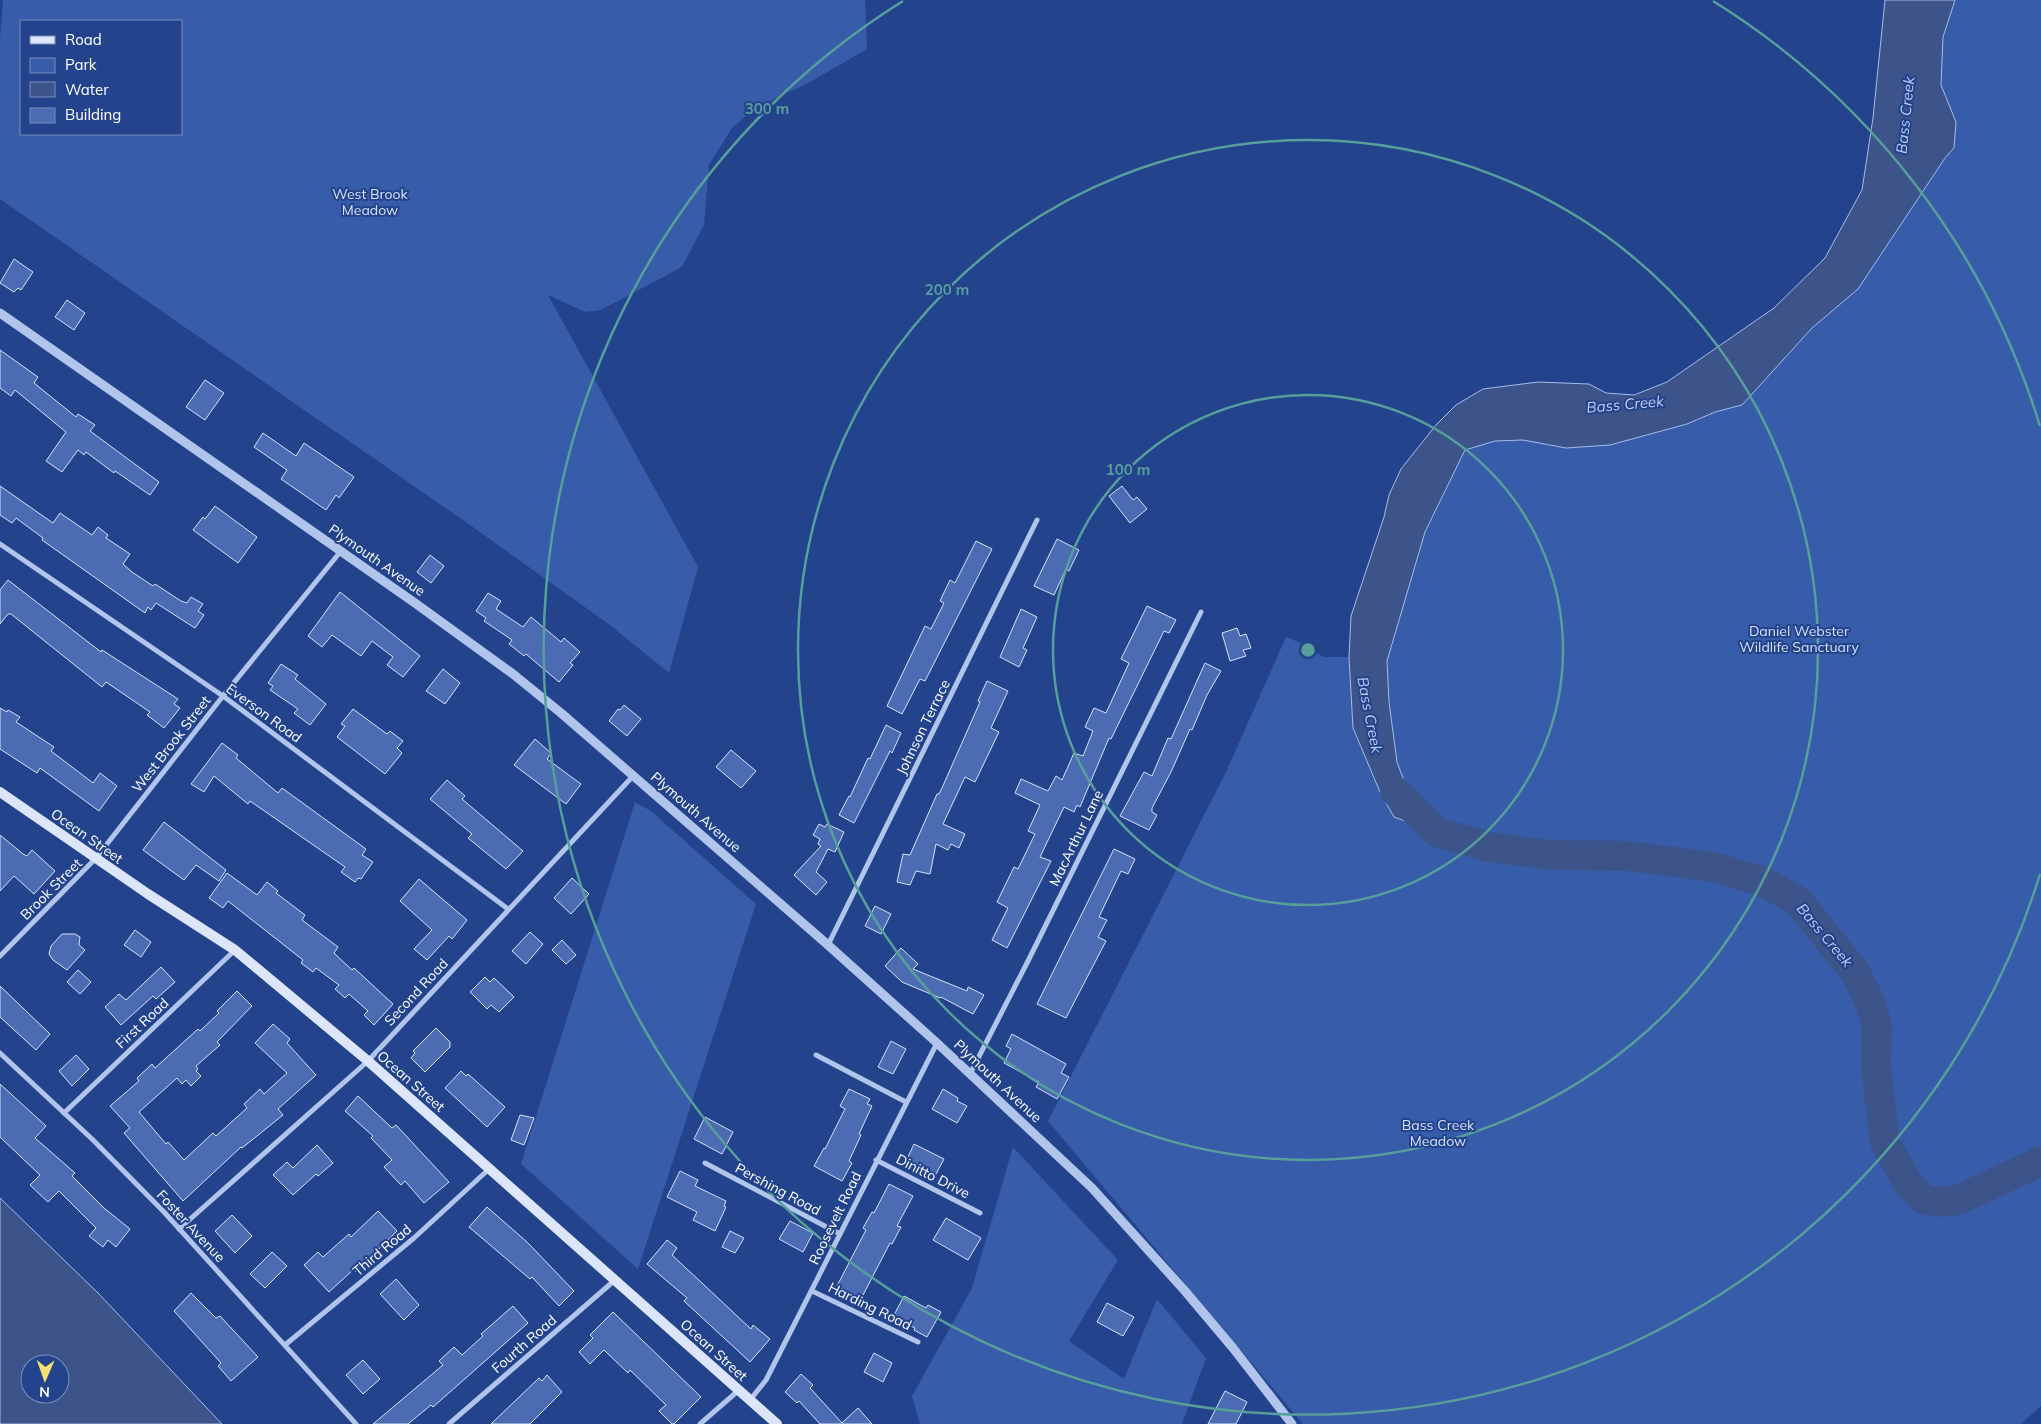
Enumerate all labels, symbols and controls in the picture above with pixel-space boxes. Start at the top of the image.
legend [20,20,182,135]
text: Road [65,30,102,49]
text: Park [65,55,97,74]
water label: Bass Creek [1891,74,1919,155]
text: Water [65,80,109,99]
text: 300 m [745,99,789,118]
text: Building [65,105,121,124]
park label: West Brook Meadow [332,185,409,219]
text: 200 m [925,280,969,299]
water label: Bass Creek [1585,391,1666,417]
text: 100 m [1106,460,1150,479]
street label: Plymouth Avenue [325,520,429,600]
park label: Daniel Webster Wildlife Sanctuary [1739,622,1859,656]
centre of rings [1299,641,1317,659]
water label: Bass Creek [1353,675,1387,756]
street label: Johnson Terrace [892,676,954,778]
street label: Everson Road [223,680,305,746]
street label: West Brook Street [128,692,214,796]
street label: Plymouth Avenue [647,768,745,856]
street label: MacArthur Lane [1045,787,1107,889]
street label: Ocean Street [47,804,127,868]
street label: Brook Street [16,854,86,924]
water label: Bass Creek [1793,899,1858,972]
street label: Second Road [380,955,452,1029]
street label: First Road [112,994,172,1052]
street label: Plymouth Avenue [950,1036,1046,1126]
street label: Ocean Street [373,1047,449,1115]
park label: Bass Creek Meadow [1402,1116,1475,1150]
street label: Dinitto Drive [893,1150,973,1202]
street label: Pershing Road [732,1159,824,1219]
street label: Roosevelt Road [805,1169,865,1267]
street label: Foster Avenue [153,1186,229,1266]
street label: Third Road [349,1220,415,1280]
street label: Harding Road [825,1278,915,1334]
street label: Fourth Road [488,1311,560,1377]
street label: Ocean Street [677,1315,751,1385]
north arrow [20,1354,70,1404]
text: N [39,1383,50,1401]

